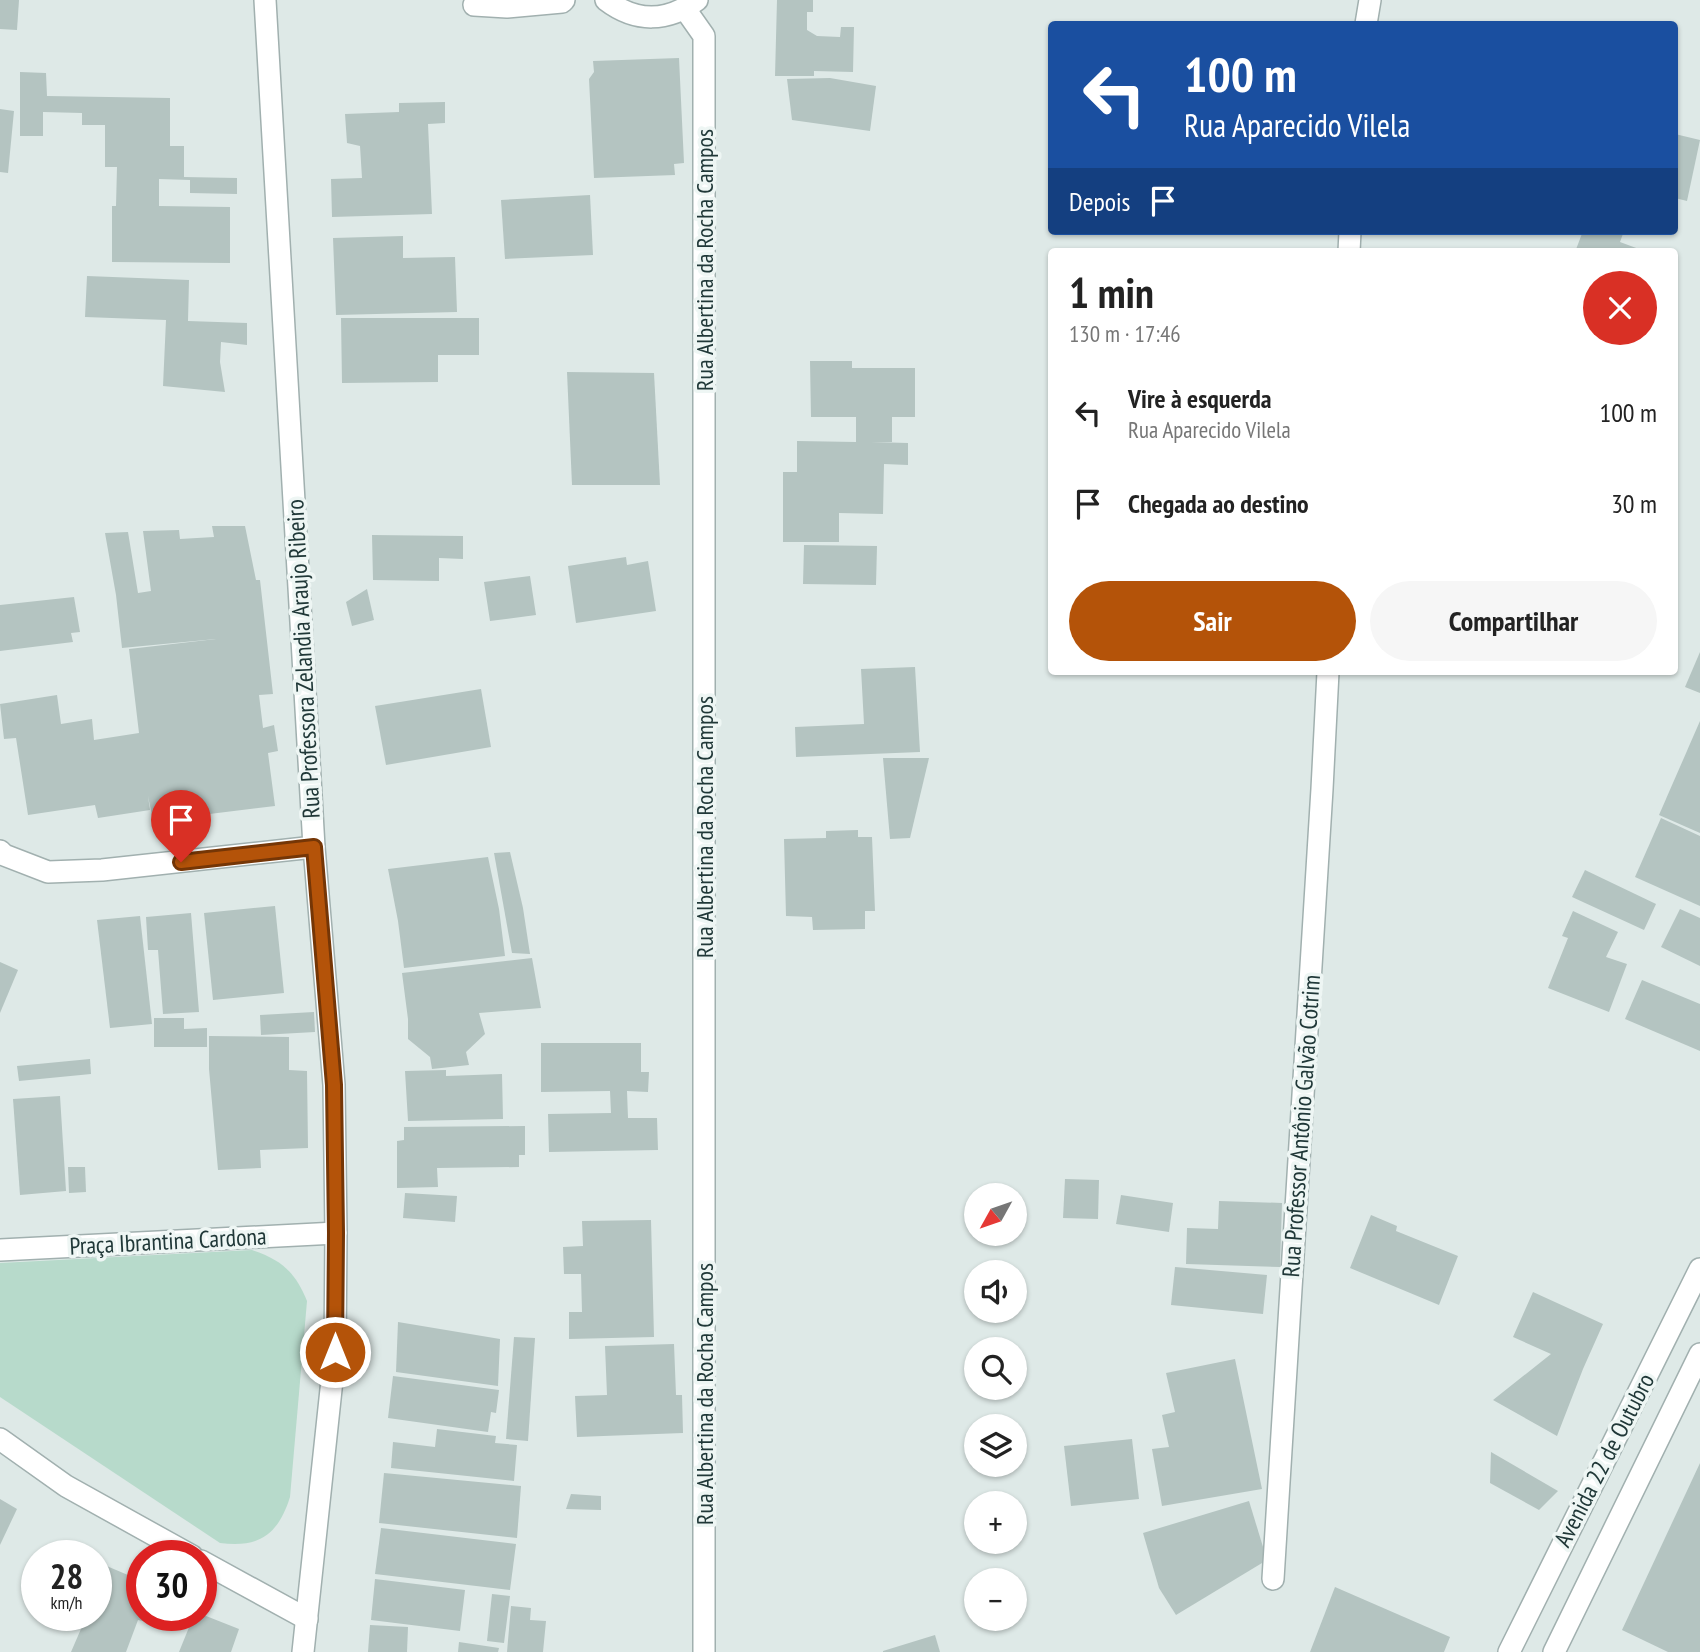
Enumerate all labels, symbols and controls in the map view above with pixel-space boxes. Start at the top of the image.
text: 100 m [1184,42,1297,106]
icon: left [1069,49,1160,140]
text: Rua Aparecido Vilela [1184,104,1410,146]
street label: Rua Albertina da Rocha Campos [689,129,720,391]
icon: arrive [1144,182,1182,220]
text: Depois [1069,185,1130,218]
text: 1 min [1069,265,1154,320]
button: close [1583,271,1657,345]
text: 130 m · 17:46 [1069,319,1181,348]
text: Vire à esquerda [1128,382,1271,415]
icon: left [1069,394,1107,432]
text: 100 m [1599,396,1657,429]
text: Rua Aparecido Vilela [1128,415,1291,444]
icon: arrive [1069,485,1107,523]
text: Chegada ao destino [1128,487,1309,520]
text: 30 m [1611,487,1657,520]
street label: Rua Professora Zelandia Araujo Ribeiro [279,499,327,819]
button: Sair [1069,581,1356,661]
button: Compartilhar [1370,581,1657,661]
street label: Rua Albertina da Rocha Campos [689,696,720,958]
pin [151,790,211,862]
icon: arrive [162,801,200,839]
street label: Rua Professor Antônio Galvão Cotrim [1275,974,1327,1278]
north arrow [964,1183,1027,1246]
map controls [964,1183,1027,1631]
street label: Praça Ibrantina Cardona [69,1220,267,1262]
button: sound [964,1260,1027,1323]
street label: Rua Albertina da Rocha Campos [689,1263,720,1525]
position arrow [298,1315,372,1389]
button: search [964,1337,1027,1400]
street label: Avenida 22 de Outubro [1547,1368,1661,1552]
button: layers [964,1414,1027,1477]
button: + [964,1491,1027,1554]
speed limit sign: 30 [126,1540,217,1631]
text: 28 [50,1553,83,1599]
button: − [964,1568,1027,1631]
text: km/h [51,1591,82,1614]

